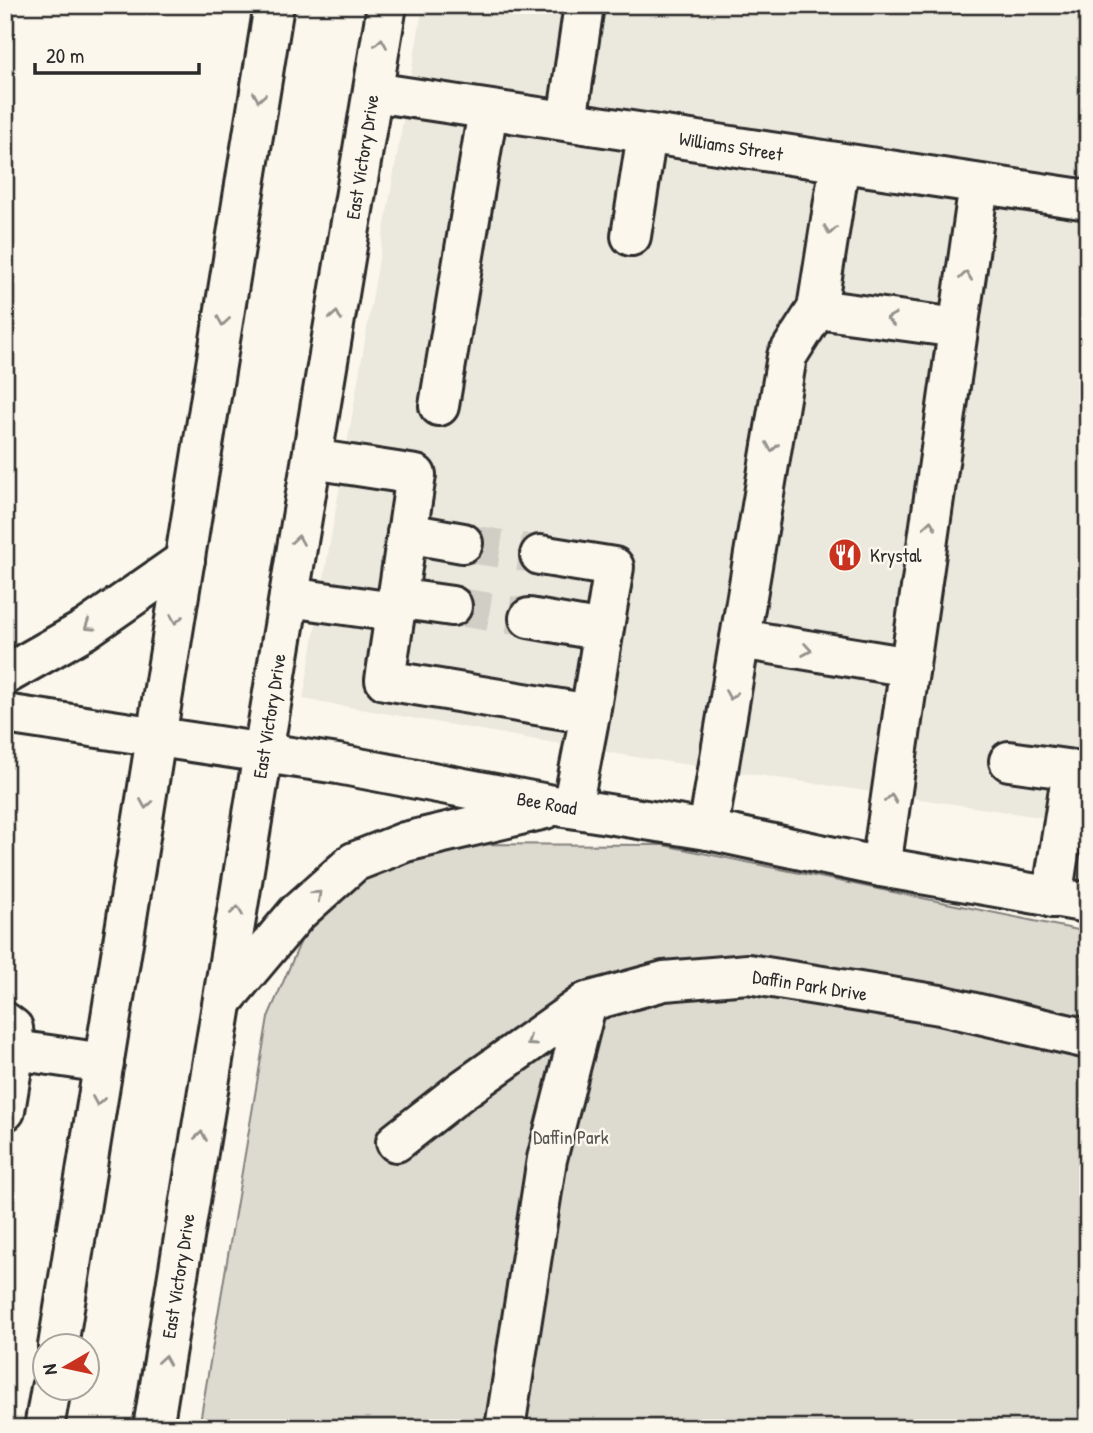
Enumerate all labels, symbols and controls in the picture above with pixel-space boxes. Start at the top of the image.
scale bar [35,32,200,76]
one-way arrow [373,37,388,49]
text: 20 m [46,41,84,70]
one-way arrow [252,91,267,103]
street label: East Victory Drive [339,92,385,221]
street label: Williams Street [677,125,785,167]
one-way arrow [823,224,838,236]
one-way arrow [958,270,973,282]
one-way arrow [328,310,343,322]
one-way arrow [885,312,897,327]
one-way arrow [216,316,231,327]
one-way arrow [765,441,780,453]
one-way arrow [922,519,937,531]
one-way arrow [290,535,305,546]
restaurant icon: Krystal [826,536,864,574]
place label: Krystal [870,542,923,568]
one-way arrow [169,613,184,625]
one-way arrow [83,618,96,631]
one-way arrow [801,642,813,657]
street label: East Victory Drive [246,651,292,780]
one-way arrow [724,689,739,701]
street label: Bee Road [515,785,580,821]
one-way arrow [883,793,898,805]
one-way arrow [139,798,154,810]
one-way arrow [309,891,322,903]
one-way arrow [229,905,244,917]
street label: Daffin Park Drive [751,963,870,1007]
one-way arrow [526,1034,539,1046]
one-way arrow [91,1095,106,1107]
park label: Daffin Park [533,1124,609,1150]
one-way arrow [193,1130,208,1142]
street label: East Victory Drive [155,1211,201,1340]
north arrow [32,1332,102,1402]
one-way arrow [156,1354,171,1366]
text: N [36,1363,63,1377]

